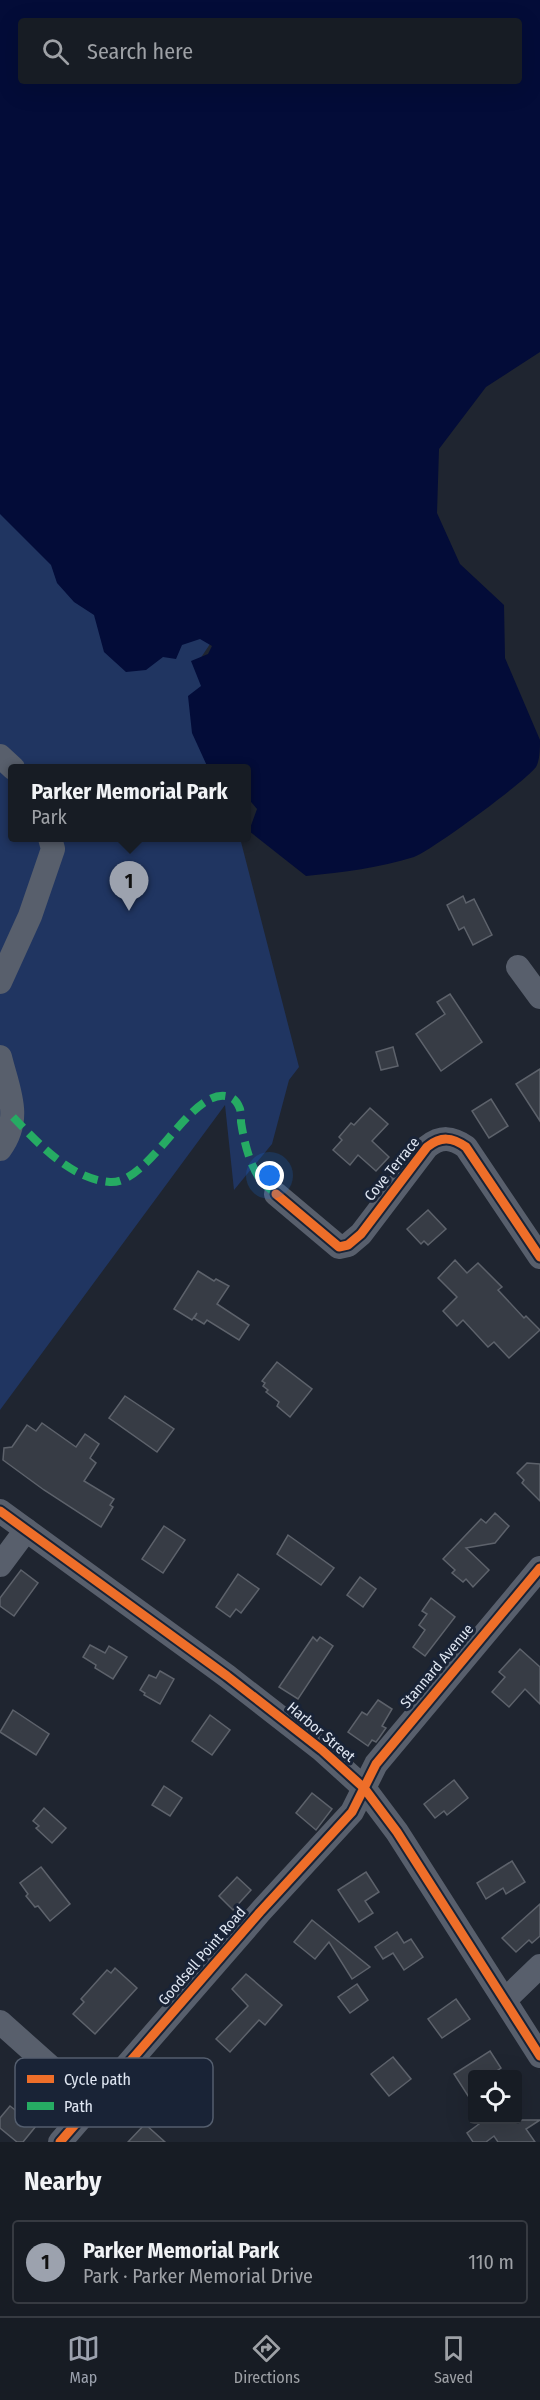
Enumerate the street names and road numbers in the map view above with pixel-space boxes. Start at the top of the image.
street label: Cove Terrace [361,1133,423,1205]
street label: Stannard Avenue [397,1620,477,1712]
street label: Harbor Street [283,1698,359,1766]
street label: Goodsell Point Road [154,1903,250,2009]

